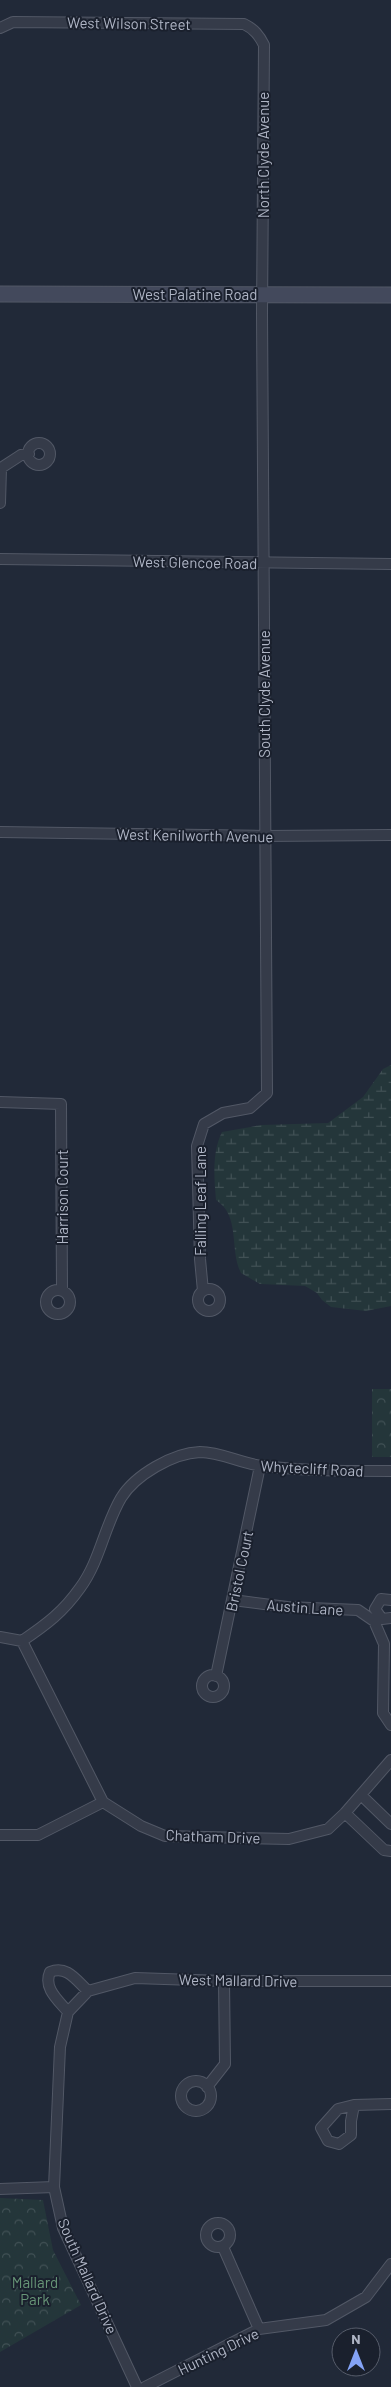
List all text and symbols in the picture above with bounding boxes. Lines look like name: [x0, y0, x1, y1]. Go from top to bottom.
street label: West Wilson Street: [67, 13, 191, 33]
street label: North Clyde Avenue: [254, 92, 272, 218]
street label: West Palatine Road: [133, 285, 257, 303]
street label: West Glencoe Road: [133, 552, 257, 572]
street label: South Clyde Avenue: [255, 630, 273, 758]
street label: West Kenilworth Avenue: [116, 825, 274, 845]
street label: Falling Leaf Lane: [191, 1146, 209, 1256]
street label: Harrison Court: [53, 1149, 71, 1245]
street label: Whytecliff Road: [260, 1456, 364, 1480]
street label: Bristol Court: [222, 1529, 256, 1613]
street label: Austin Lane: [266, 1595, 344, 1619]
street label: Chatham Drive: [165, 1825, 261, 1847]
street label: West Mallard Drive: [178, 1970, 298, 1990]
street label: South Mallard Drive: [54, 2215, 122, 2337]
park label: Mallard Park: [12, 2273, 58, 2308]
street label: Hunting Drive: [175, 2324, 261, 2378]
north arrow: [331, 2327, 381, 2377]
text: N: [351, 2330, 361, 2347]

